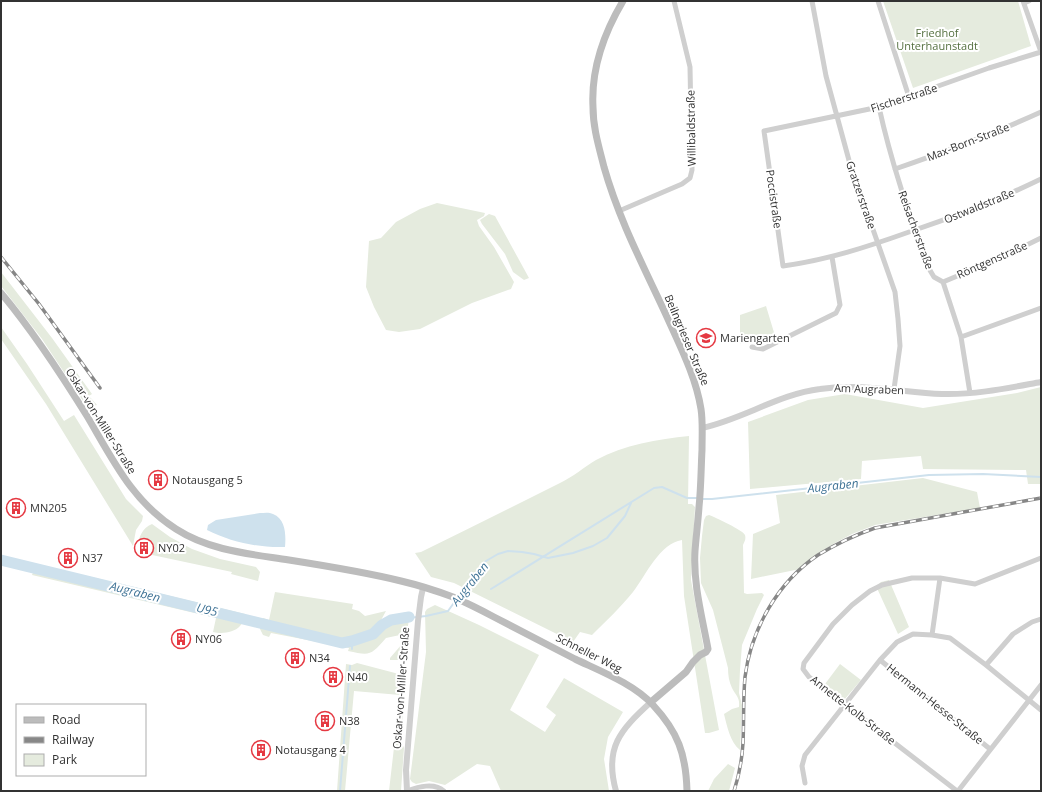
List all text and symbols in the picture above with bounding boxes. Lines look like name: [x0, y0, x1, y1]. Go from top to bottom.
park label: Friedhof Unterhaunstadt: [896, 25, 978, 53]
street label: Fischerstraße: [869, 80, 939, 115]
street label: Willibaldstraße: [682, 90, 699, 166]
street label: Max-Born-Straße: [924, 119, 1011, 164]
street label: Gratzerstraße: [843, 159, 880, 231]
street label: Poccistraße: [763, 168, 786, 229]
street label: Ostwaldstraße: [941, 185, 1016, 226]
street label: Reisacherstraße: [895, 188, 938, 271]
street label: Röntgenstraße: [954, 237, 1029, 282]
street label: Beilngrieser Straße: [662, 292, 713, 388]
school or university icon: Mariengarten: [695, 327, 717, 349]
place label: Mariengarten: [720, 330, 790, 345]
street label: Oskar-von-Miller-Straße: [63, 365, 140, 477]
street label: Am Augraben: [834, 380, 904, 397]
building icon: Notausgang 5: [147, 469, 169, 491]
place label: Notausgang 5: [172, 472, 243, 487]
water label: Augraben: [806, 474, 859, 497]
building icon: MN205: [5, 497, 27, 519]
place label: MN205: [30, 500, 67, 515]
building icon: NY02: [133, 537, 155, 559]
place label: NY02: [158, 540, 185, 555]
building icon: N37: [57, 547, 79, 569]
place label: N37: [82, 550, 103, 565]
water label: Augraben: [446, 558, 492, 610]
water label: Augraben: [107, 577, 162, 606]
water label: U95: [195, 599, 220, 620]
street label: Oskar-von-Miller-Straße: [389, 627, 412, 749]
building icon: NY06: [170, 628, 192, 650]
street label: Schneller Weg: [554, 629, 625, 676]
place label: NY06: [195, 631, 222, 646]
building icon: N34: [284, 647, 306, 669]
place label: N34: [309, 650, 331, 665]
street label: Hermann-Hesse-Straße: [884, 660, 987, 747]
building icon: N40: [322, 666, 344, 688]
place label: N40: [347, 669, 368, 684]
street label: Annette-Kolb-Straße: [808, 672, 899, 748]
legend: [16, 704, 146, 776]
building icon: N38: [314, 710, 336, 732]
text: Road: [52, 711, 81, 728]
place label: N38: [339, 713, 360, 728]
text: Railway: [52, 731, 95, 748]
building icon: Notausgang 4: [250, 739, 272, 761]
place label: Notausgang 4: [275, 742, 347, 757]
text: Park: [52, 751, 78, 768]

